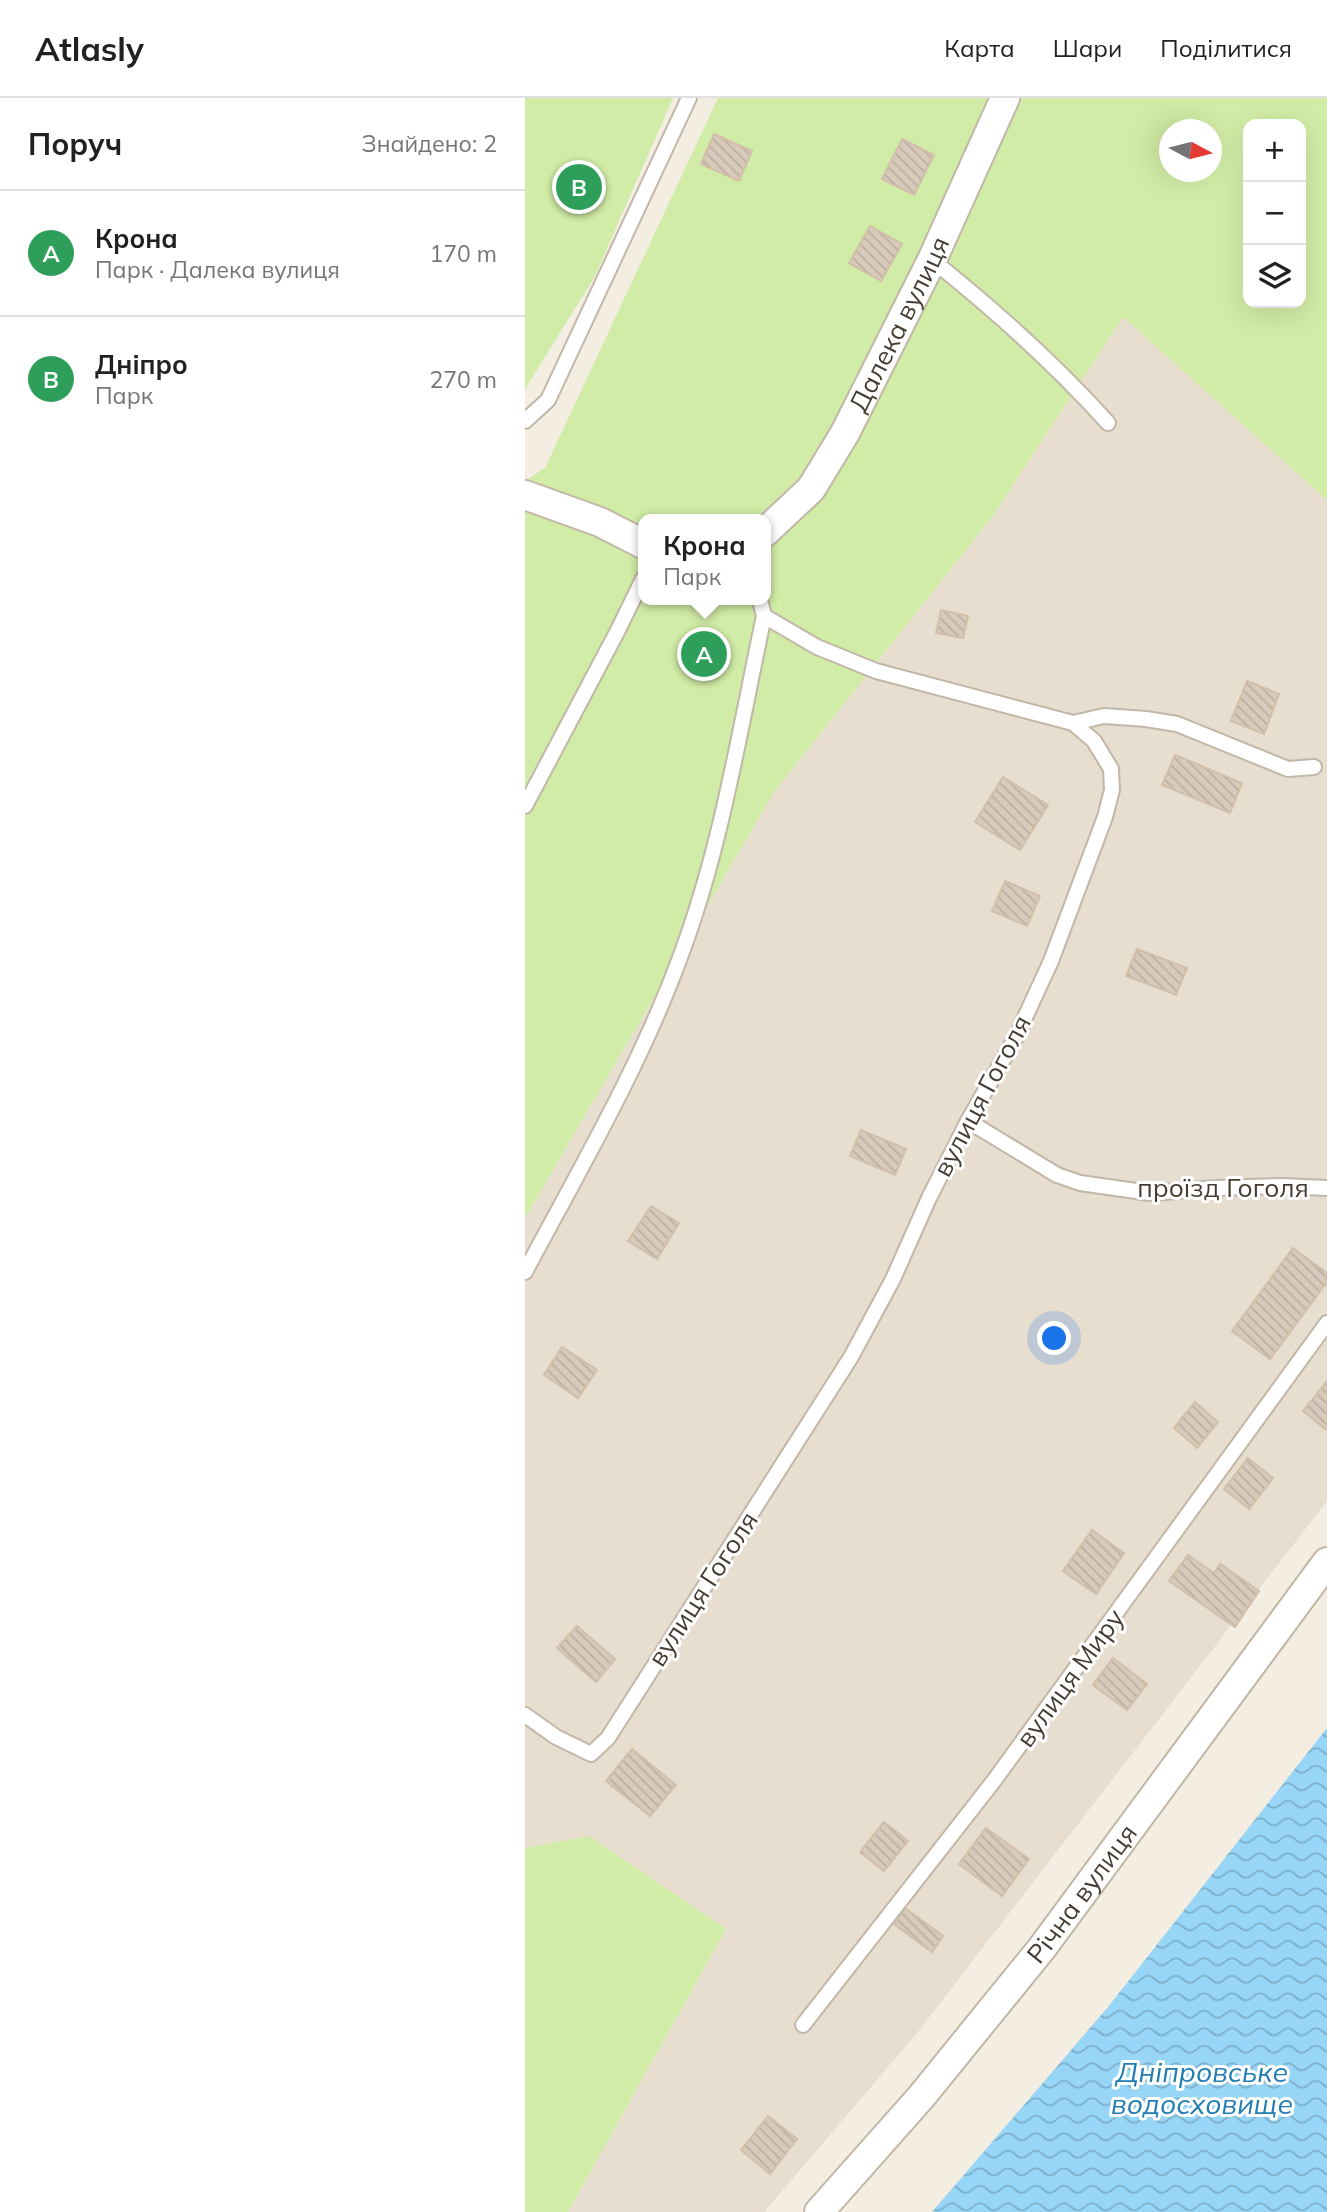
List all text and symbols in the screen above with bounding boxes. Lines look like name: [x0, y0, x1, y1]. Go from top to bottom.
text: Atlasly: [35, 28, 144, 69]
text: Карта: [944, 33, 1015, 63]
text: Шари: [1053, 33, 1122, 63]
text: Поділитися: [1160, 33, 1292, 63]
north arrow: [1159, 119, 1222, 182]
map controls: [1243, 119, 1306, 308]
button: +: [1243, 119, 1306, 182]
text: Поруч: [28, 125, 122, 163]
text: Знайдено: 2: [362, 129, 497, 158]
pin: B: [556, 161, 602, 213]
button: −: [1243, 182, 1306, 245]
text: Крона: [95, 222, 178, 255]
street label: Далека вулиця: [841, 231, 956, 417]
text: A: [42, 239, 60, 268]
text: 170 m: [429, 239, 497, 268]
button: layers: [1243, 245, 1306, 308]
text: Парк · Далека вулиця: [95, 255, 340, 284]
text: Дніпро: [95, 348, 188, 381]
text: B: [43, 365, 59, 394]
text: 270 m: [429, 365, 497, 394]
text: Парк: [95, 381, 153, 410]
popup: [638, 514, 771, 605]
text: Крона: [663, 529, 746, 562]
text: Парк: [663, 562, 721, 591]
pin: A: [681, 628, 727, 680]
street label: вулиця Гоголя: [925, 1009, 1038, 1182]
street label: проїзд Гоголя: [1137, 1171, 1309, 1204]
your location: [1037, 1321, 1071, 1355]
street label: вулиця Гоголя: [640, 1505, 765, 1672]
street label: вулиця Миру: [1008, 1602, 1131, 1753]
street label: Річна вулиця: [1019, 1817, 1144, 1970]
water label: Дніпровське водосховище: [1111, 2054, 1293, 2121]

